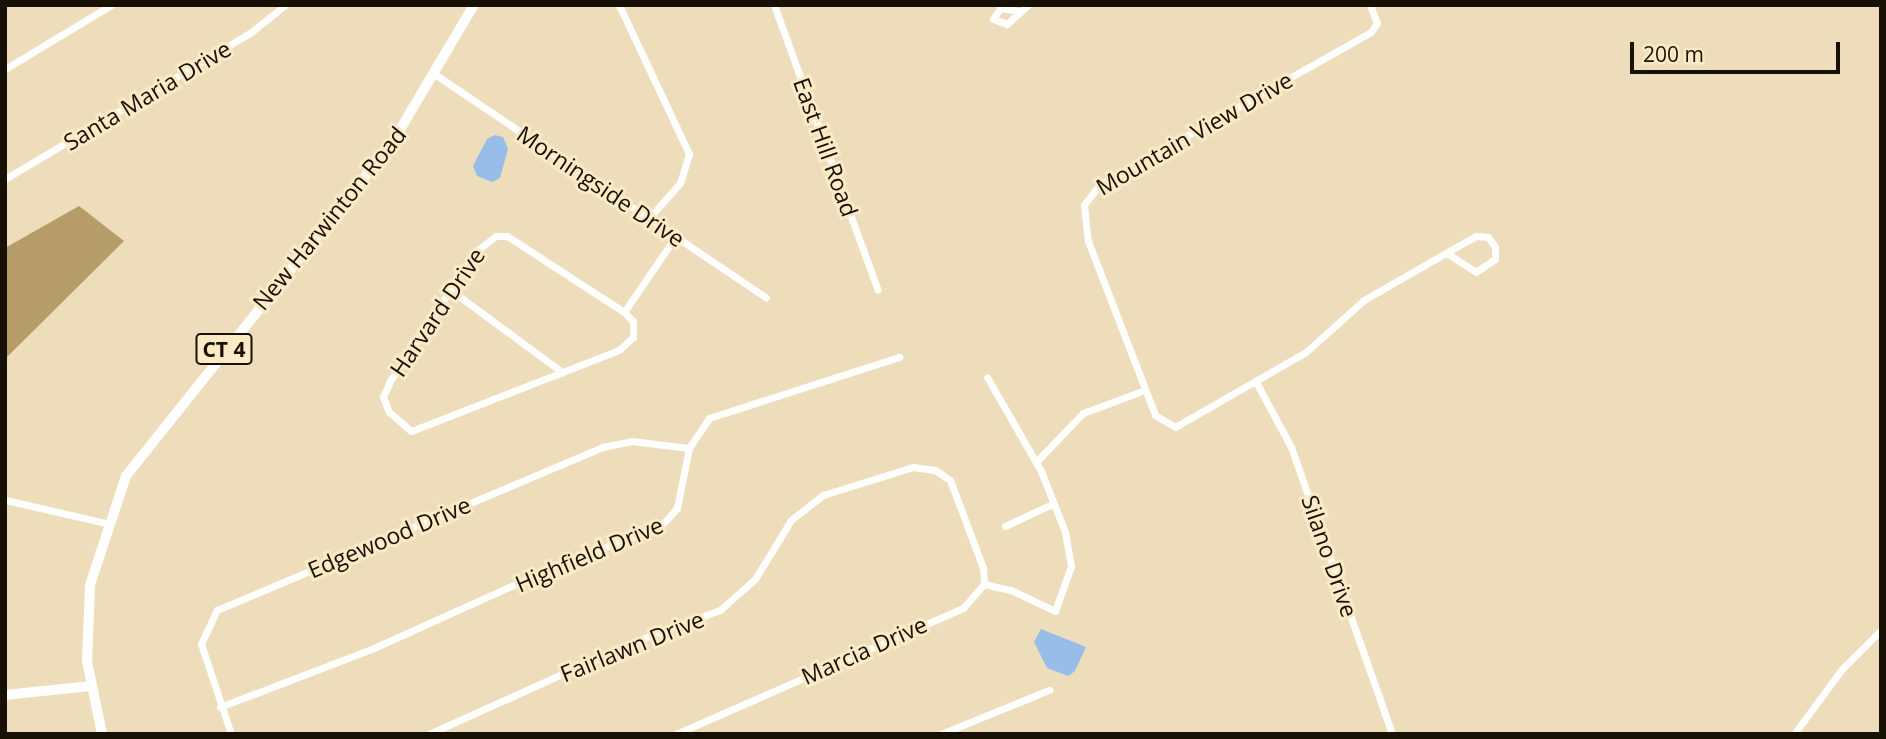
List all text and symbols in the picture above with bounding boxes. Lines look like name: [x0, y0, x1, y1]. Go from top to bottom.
scale bar: [1634, 28, 1844, 72]
street label: Santa Maria Drive: [58, 34, 236, 156]
text: 200 m: [1643, 40, 1704, 68]
street label: Mountain View Drive: [1091, 66, 1297, 200]
street label: East Hill Road: [788, 74, 864, 220]
street label: Morningside Drive: [512, 120, 690, 252]
street label: New Harwinton Road: [247, 121, 411, 315]
street label: Harvard Drive: [384, 242, 490, 382]
road number: CT 4: [194, 332, 254, 366]
street label: Edgewood Drive: [303, 490, 475, 584]
street label: Silano Drive: [1296, 491, 1364, 621]
street label: Highfield Drive: [511, 510, 667, 598]
street label: Fairlawn Drive: [556, 605, 708, 687]
street label: Marcia Drive: [797, 610, 931, 690]

